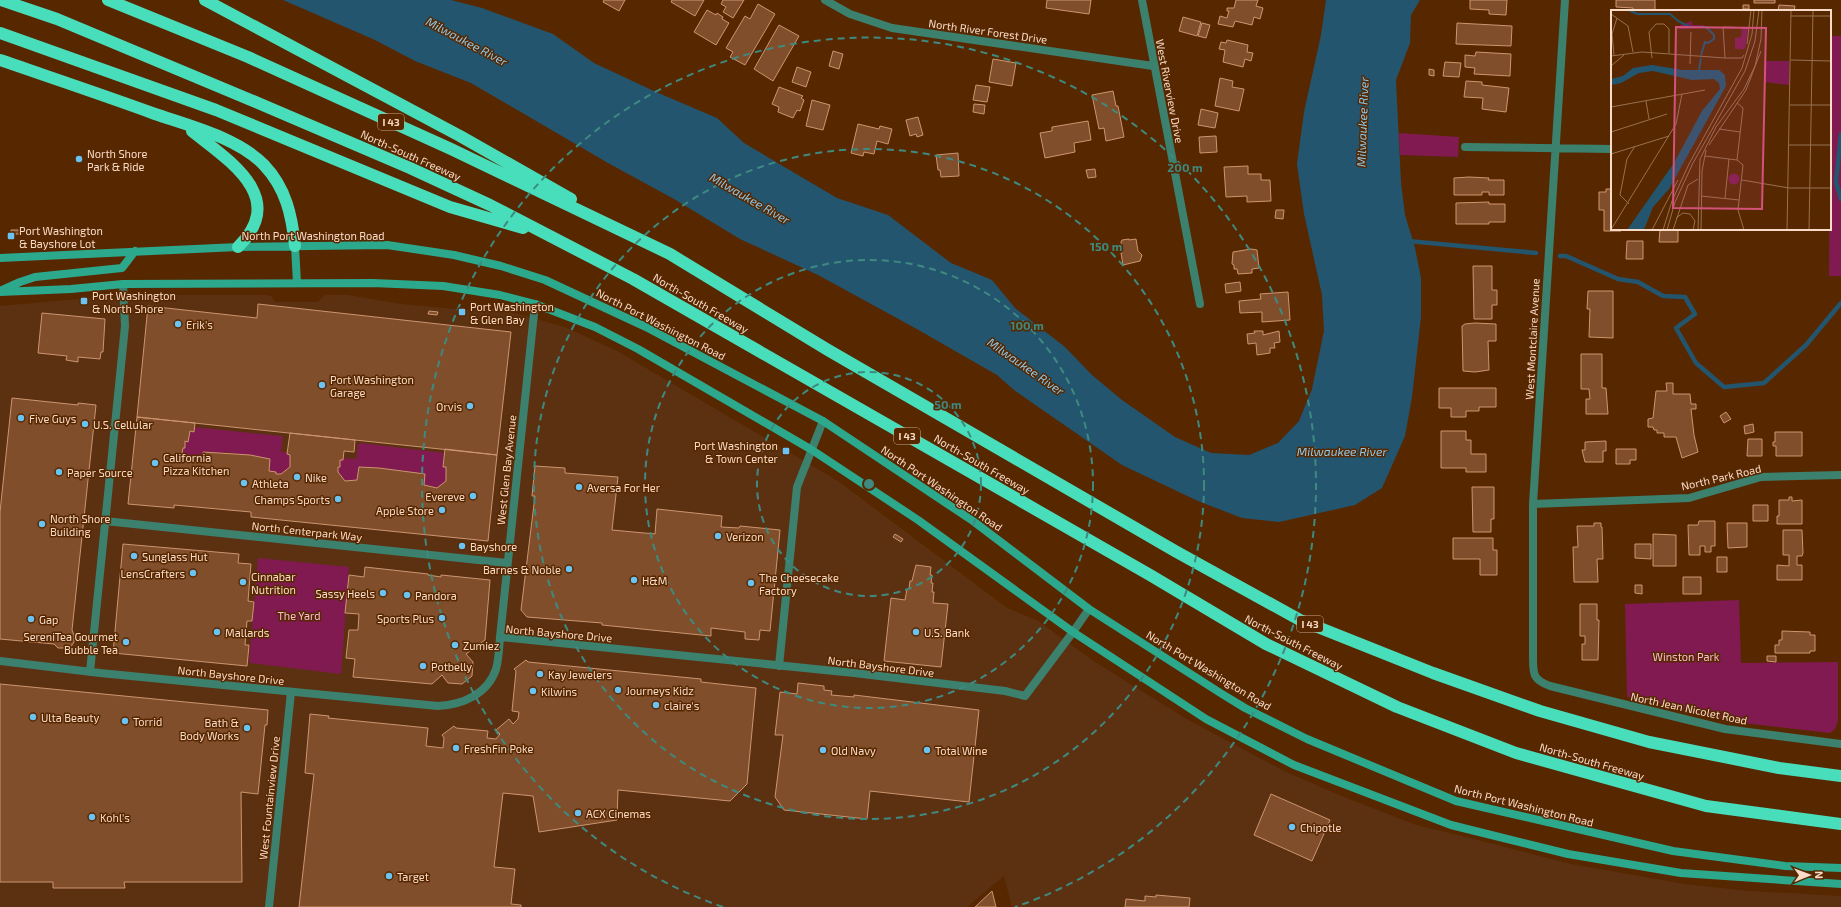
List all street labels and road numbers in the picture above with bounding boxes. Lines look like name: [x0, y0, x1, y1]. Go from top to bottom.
street label: North River Forest Drive: [928, 16, 1048, 46]
street label: West Riverview Drive: [1154, 38, 1186, 144]
road number: I 43: [378, 114, 404, 130]
street label: North-South Freeway: [359, 127, 463, 183]
street label: North Port Washington Road: [241, 229, 385, 242]
street label: North-South Freeway: [651, 270, 751, 336]
street label: West Montclaire Avenue: [1522, 278, 1542, 400]
street label: North Port Washington Road: [594, 286, 728, 362]
street label: West Glen Bay Avenue: [494, 414, 518, 526]
road number: I 43: [894, 428, 920, 444]
street label: North-South Freeway: [932, 431, 1032, 497]
street label: North Port Washington Road: [879, 443, 1005, 533]
street label: North Park Road: [1680, 461, 1762, 493]
street label: North Centerpark Way: [251, 519, 363, 543]
street label: North-South Freeway: [1243, 612, 1345, 672]
road number: I 43: [1297, 616, 1323, 632]
street label: North Bayshore Drive: [505, 622, 613, 644]
street label: North Port Washington Road: [1144, 628, 1274, 712]
street label: North Bayshore Drive: [827, 653, 935, 679]
street label: North Bayshore Drive: [177, 663, 285, 687]
street label: North Jean Nicolet Road: [1629, 689, 1749, 727]
street label: West Fountainview Drive: [256, 735, 282, 860]
street label: North-South Freeway: [1538, 740, 1646, 782]
street label: North Port Washington Road: [1453, 781, 1595, 829]

